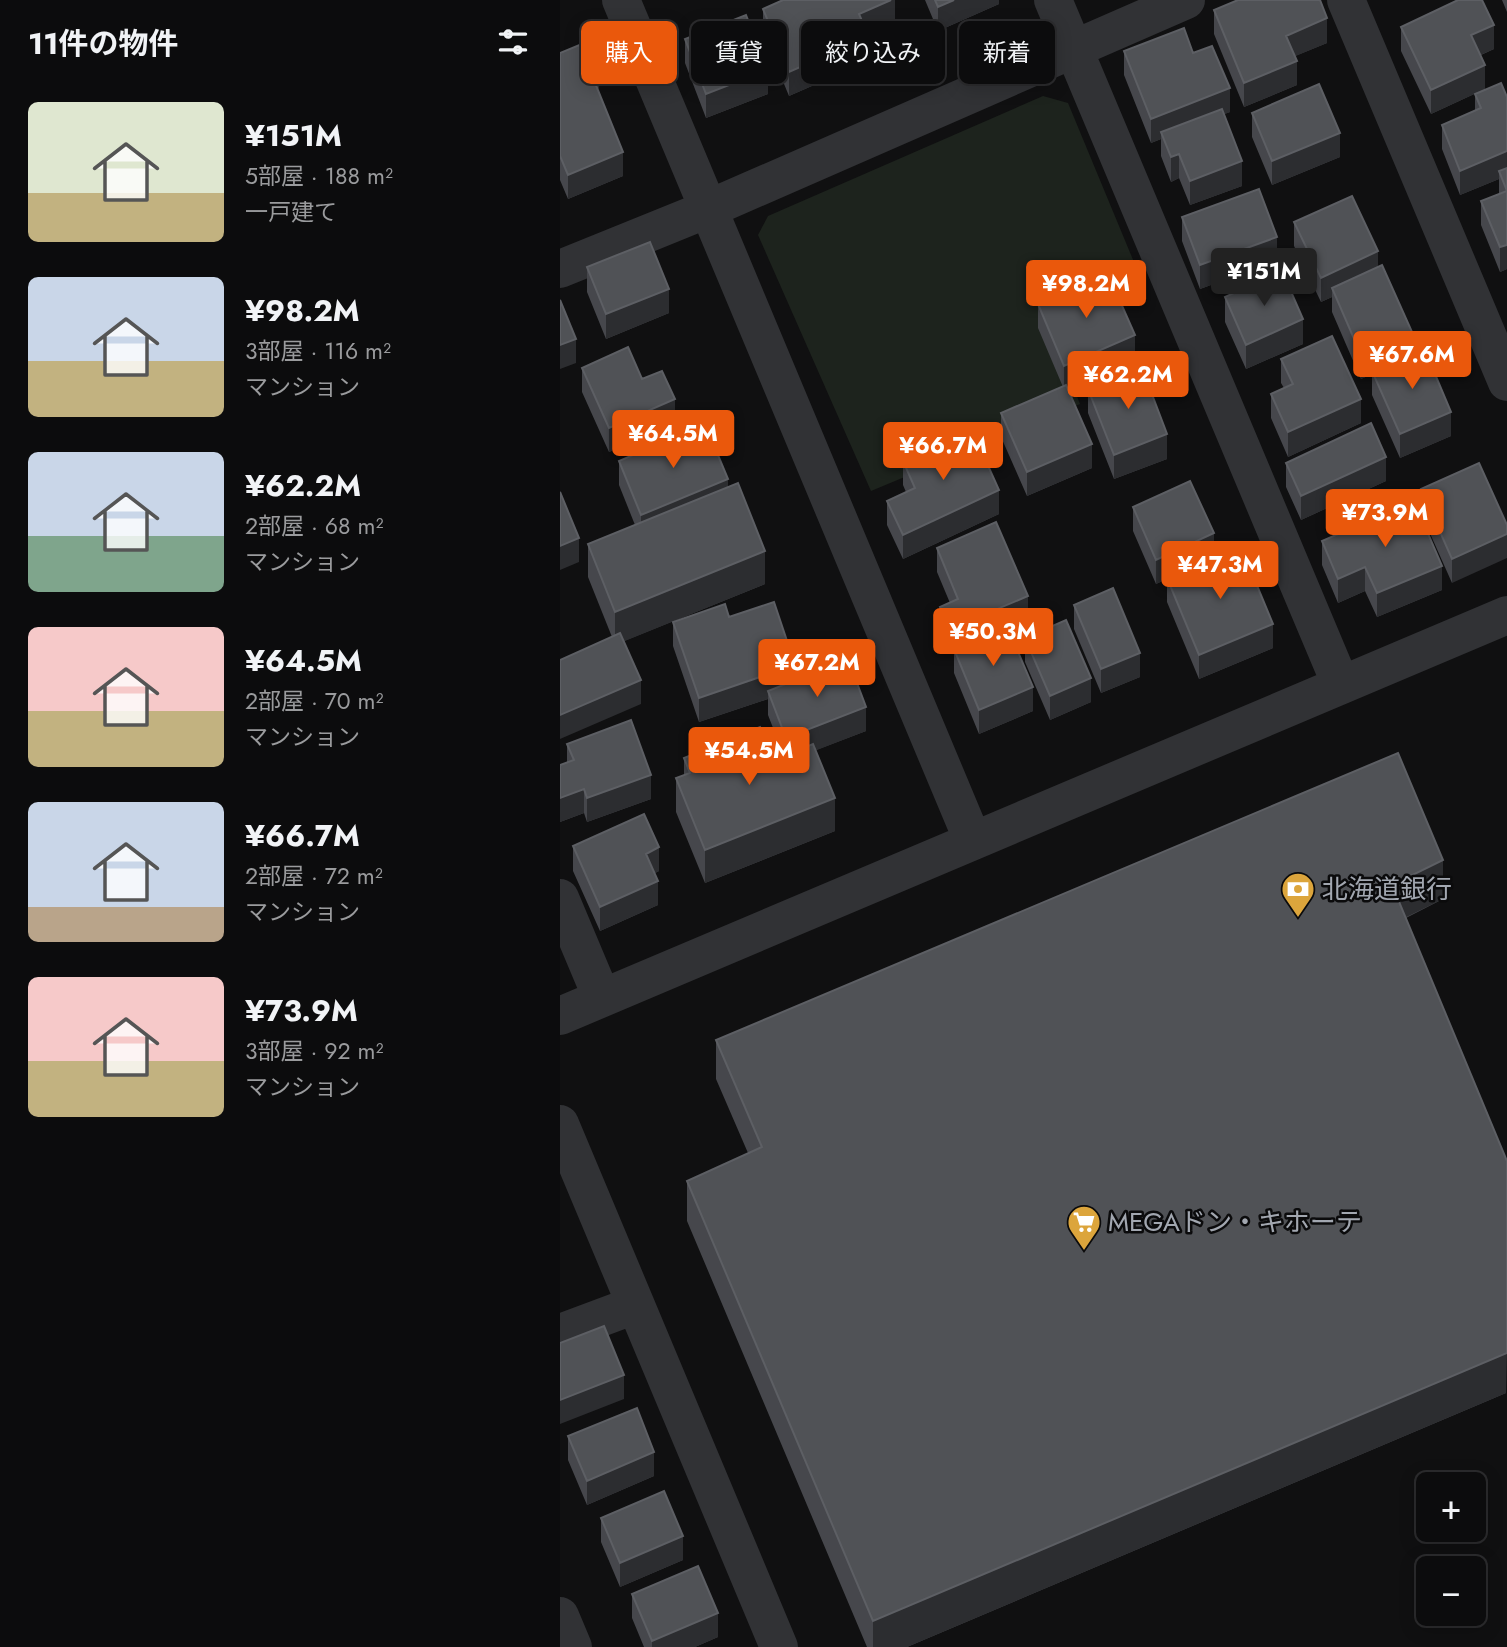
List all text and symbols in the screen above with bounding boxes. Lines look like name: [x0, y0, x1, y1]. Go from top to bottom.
chip: 購入: [581, 21, 677, 84]
chip: 賃貸: [691, 21, 787, 84]
chip: 絞り込み: [801, 21, 945, 84]
chip: 新着: [959, 21, 1055, 84]
text: 11件の物件: [28, 22, 179, 65]
icon: filters: [494, 23, 532, 61]
text: ¥151M: [245, 114, 342, 157]
icon: home: [84, 130, 168, 214]
text: 5部屋 · 188 m²: [245, 159, 393, 193]
text: 一戸建て: [245, 195, 337, 229]
pin: ¥151M: [1215, 248, 1313, 308]
text: ¥151M: [1227, 254, 1301, 288]
pin: ¥98.2M: [1029, 260, 1143, 320]
text: ¥98.2M: [1042, 266, 1130, 300]
text: ¥98.2M: [245, 289, 360, 332]
icon: home: [84, 305, 168, 389]
pin: ¥67.6M: [1355, 332, 1469, 391]
text: 3部屋 · 116 m²: [245, 334, 391, 368]
text: ¥67.6M: [1369, 337, 1455, 371]
pin: ¥62.2M: [1071, 352, 1185, 411]
text: ¥62.2M: [1084, 357, 1172, 391]
text: マンション: [245, 370, 360, 404]
pin: ¥64.5M: [616, 410, 730, 470]
text: ¥64.5M: [628, 416, 718, 450]
pin: ¥66.7M: [886, 422, 1000, 482]
text: ¥66.7M: [899, 428, 987, 462]
text: ¥62.2M: [245, 464, 361, 507]
icon: home: [84, 480, 168, 564]
pin: ¥73.9M: [1328, 490, 1442, 549]
text: ¥73.9M: [1342, 495, 1428, 529]
text: 2部屋 · 68 m²: [245, 509, 383, 543]
pin: ¥47.3M: [1163, 542, 1277, 601]
text: マンション: [245, 545, 360, 579]
text: ¥47.3M: [1177, 547, 1263, 581]
pin: ¥50.3M: [936, 608, 1050, 668]
text: ¥50.3M: [949, 614, 1037, 648]
text: ¥64.5M: [245, 639, 362, 682]
pin: ¥67.2M: [760, 640, 874, 699]
text: ¥67.2M: [774, 645, 860, 679]
icon: home: [84, 655, 168, 739]
text: 2部屋 · 70 m²: [245, 684, 383, 718]
text: マンション: [245, 720, 360, 754]
pin: ¥54.5M: [692, 728, 806, 787]
text: ¥54.5M: [704, 733, 794, 767]
text: ¥66.7M: [245, 814, 360, 857]
icon: home: [84, 830, 168, 914]
text: 2部屋 · 72 m²: [245, 859, 383, 893]
bank icon: 北海道銀行: [1279, 870, 1317, 919]
place label: 北海道銀行: [1322, 870, 1452, 908]
text: マンション: [245, 895, 360, 929]
text: ¥73.9M: [245, 989, 358, 1032]
icon: home: [84, 1005, 168, 1089]
text: 3部屋 · 92 m²: [245, 1034, 383, 1068]
text: マンション: [245, 1070, 360, 1104]
supermarket icon: MEGAドン・キホーテ: [1065, 1203, 1103, 1252]
place label: MEGAドン・キホーテ: [1108, 1203, 1362, 1241]
map controls: [1416, 1472, 1486, 1626]
button: +: [1416, 1472, 1486, 1542]
button: −: [1416, 1556, 1486, 1626]

